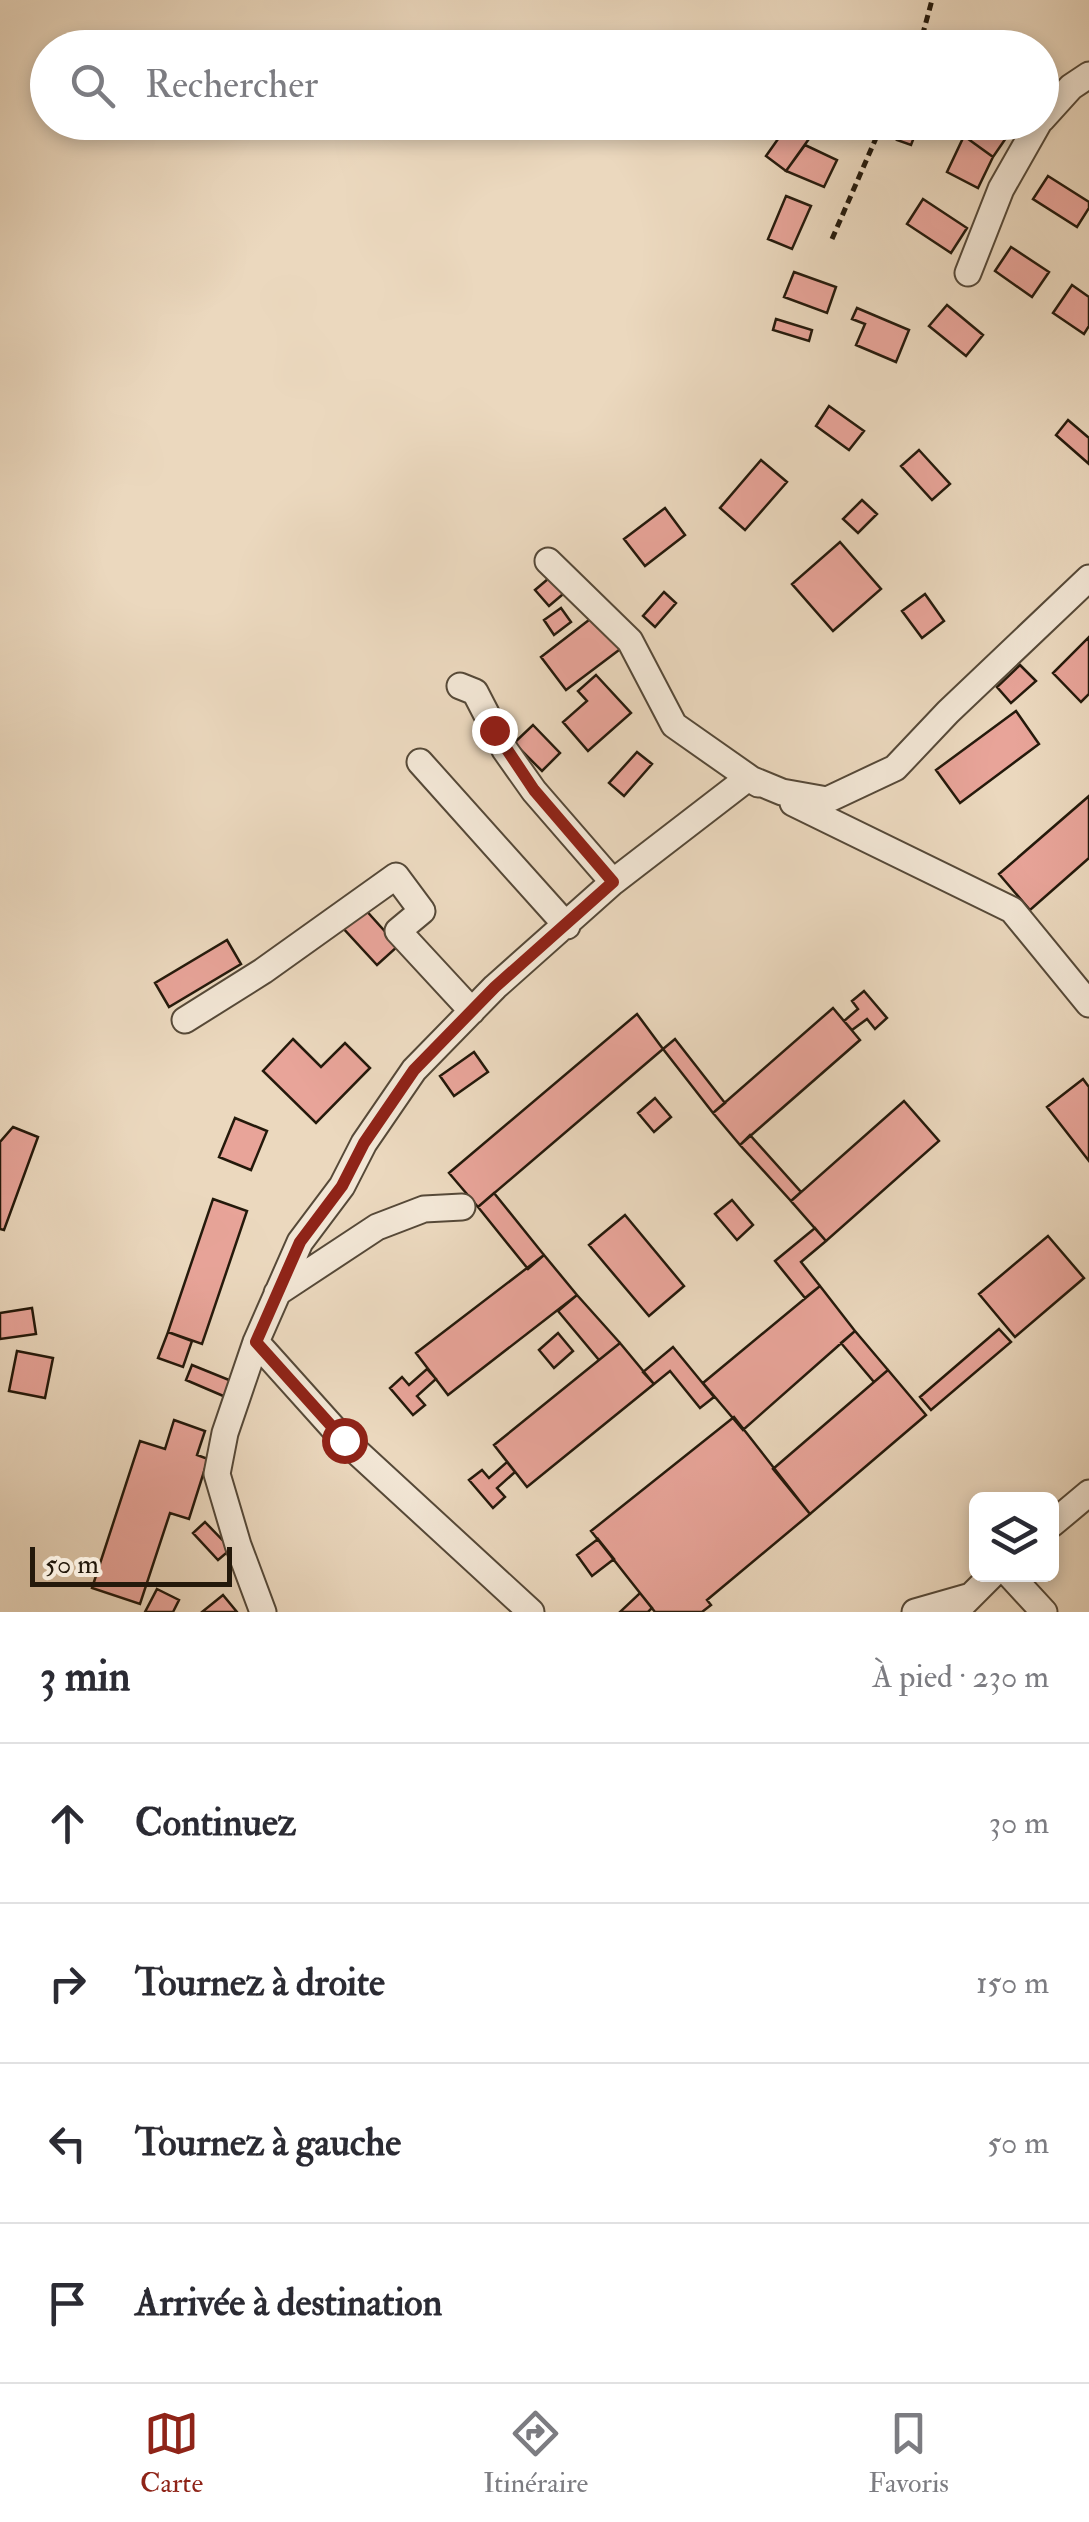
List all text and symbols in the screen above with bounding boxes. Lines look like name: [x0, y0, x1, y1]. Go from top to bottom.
search box: [30, 30, 1059, 140]
icon: search: [65, 58, 120, 113]
text: Rechercher: [145, 61, 318, 109]
route end: [472, 708, 518, 754]
route start: [322, 1418, 368, 1464]
map controls: [969, 1492, 1059, 1582]
button: layers: [969, 1492, 1059, 1582]
scale bar: [30, 1542, 232, 1586]
text: 50 m: [45, 1547, 99, 1582]
text: 3 min: [40, 1651, 130, 1703]
text: À pied · 230 m: [872, 1657, 1049, 1697]
icon: ahead: [40, 1796, 95, 1851]
text: Continuez: [135, 1799, 296, 1847]
text: 30 m: [989, 1803, 1049, 1843]
icon: right: [40, 1956, 95, 2011]
text: Tournez à droite: [135, 1959, 385, 2007]
text: 150 m: [976, 1963, 1049, 2003]
icon: left: [40, 2116, 95, 2171]
text: Tournez à gauche: [135, 2119, 401, 2167]
text: 50 m: [987, 2123, 1049, 2163]
icon: arrive: [40, 2276, 95, 2331]
text: Arrivée à destination: [135, 2279, 442, 2327]
tab: Carte: [140, 2406, 203, 2501]
tab: Itinéraire: [483, 2406, 588, 2501]
tab: Favoris: [868, 2406, 949, 2501]

